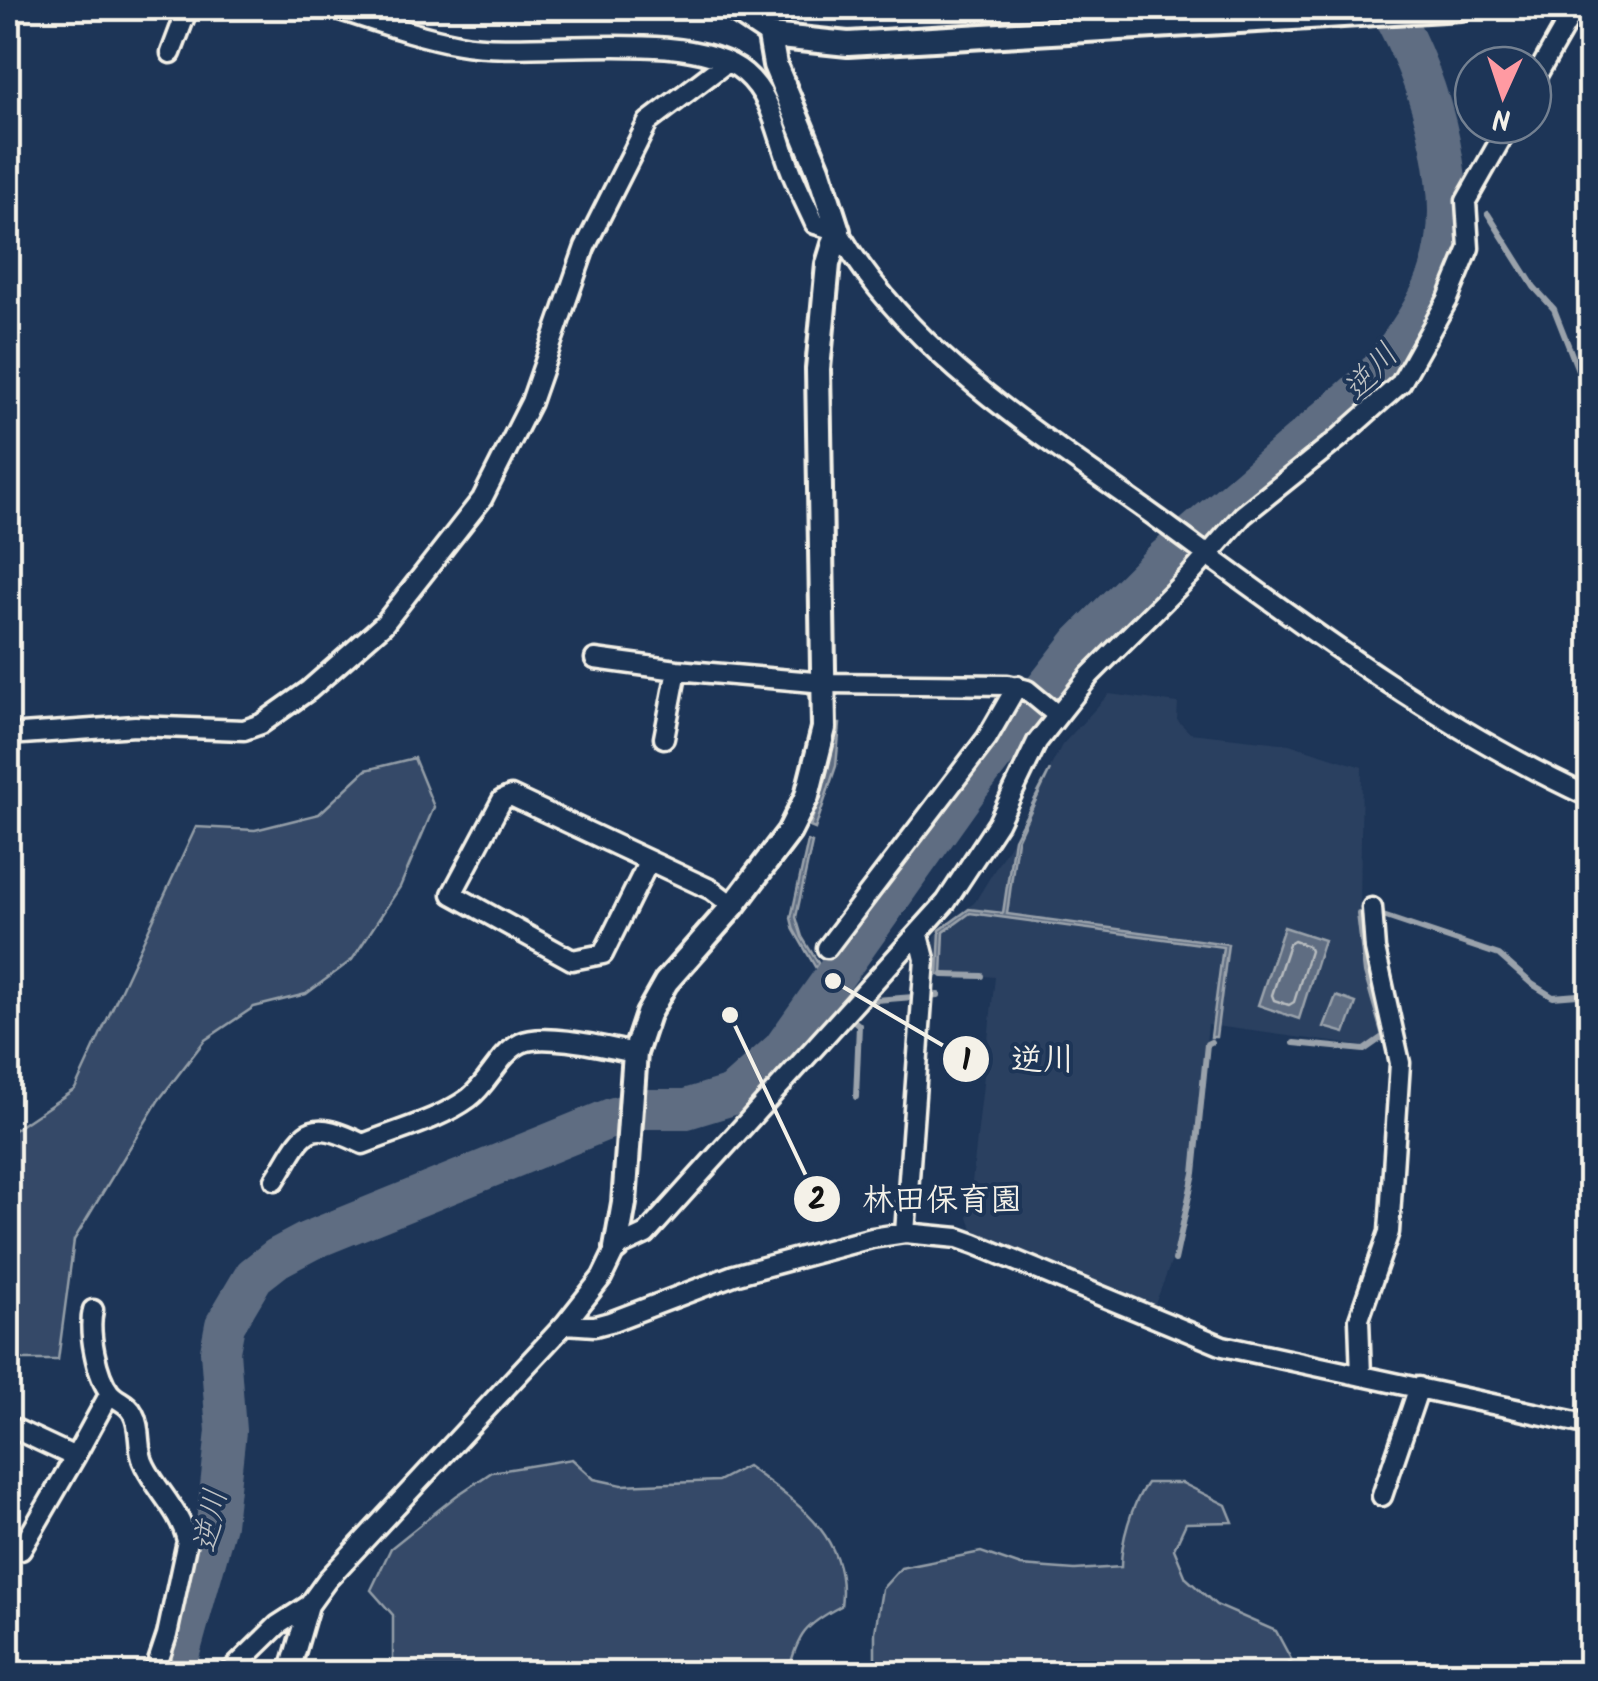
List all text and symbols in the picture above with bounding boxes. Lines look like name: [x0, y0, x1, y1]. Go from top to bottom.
north arrow: [1453, 45, 1553, 145]
text: N: [1491, 95, 1512, 140]
water label: 逆川: [1332, 332, 1412, 414]
callout: 逆川: [941, 1028, 1095, 1090]
text: 逆川: [1011, 1036, 1075, 1087]
text: 1: [961, 1038, 971, 1086]
callout: 林田保育園: [792, 1168, 1042, 1230]
text: 林田保育園: [862, 1176, 1022, 1227]
text: 2: [808, 1177, 826, 1225]
water label: 逆川: [181, 1485, 243, 1557]

